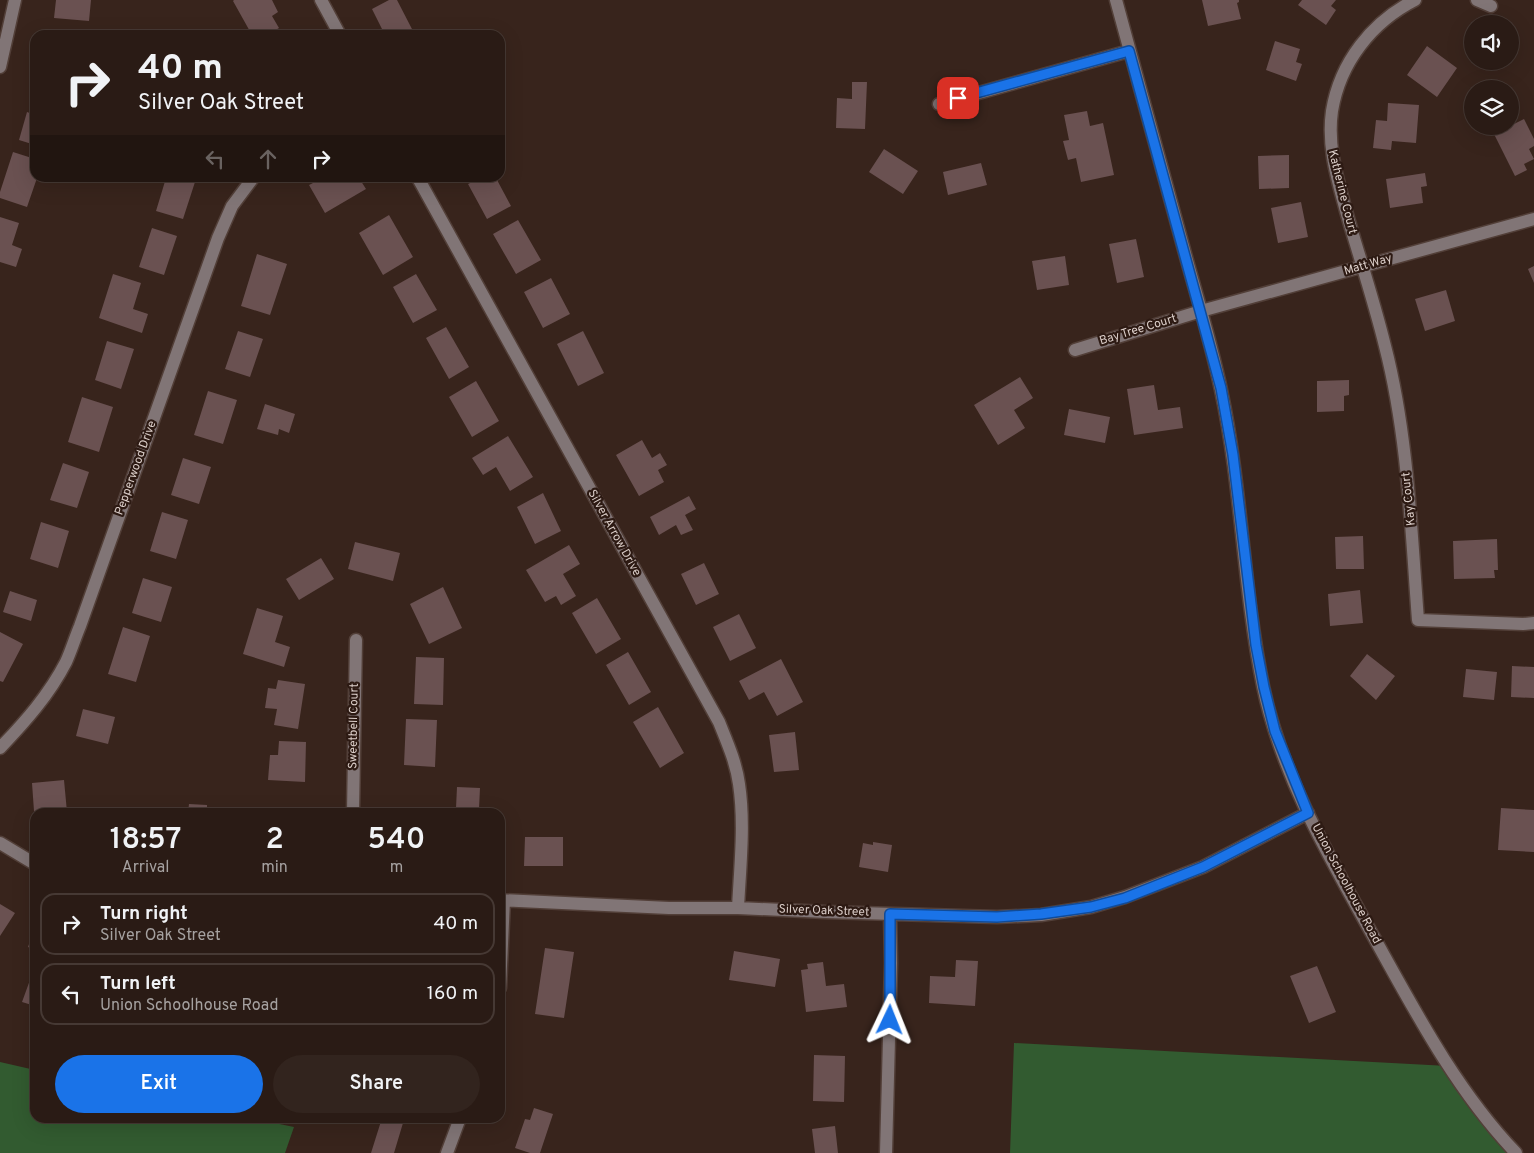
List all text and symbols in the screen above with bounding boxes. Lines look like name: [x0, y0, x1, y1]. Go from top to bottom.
map controls: [1464, 15, 1519, 135]
button: sound: [1464, 15, 1519, 70]
text: 40 m: [138, 47, 223, 91]
icon: right: [55, 50, 120, 115]
pin: [937, 77, 979, 119]
button: layers: [1464, 80, 1519, 135]
icon: arrive: [944, 84, 972, 112]
text: Silver Oak Street: [138, 90, 304, 117]
icon: left: [201, 145, 229, 173]
icon: ahead: [254, 145, 282, 173]
icon: right: [307, 145, 335, 173]
street label: Katherine Court: [1324, 148, 1360, 236]
street label: Matt Way: [1342, 251, 1394, 279]
street label: Bay Tree Court: [1097, 311, 1179, 349]
street label: Pepperwood Drive: [111, 419, 161, 517]
street label: Kay Court: [1398, 471, 1420, 527]
street label: Silver Arrow Drive: [584, 487, 644, 579]
street label: Sweetbell Court: [345, 683, 363, 769]
street label: Union Schoolhouse Road: [1308, 821, 1384, 947]
text: 18:57: [110, 822, 182, 859]
text: 2: [265, 822, 284, 859]
text: 540: [368, 822, 425, 859]
text: Arrival: [122, 858, 169, 878]
text: min: [261, 858, 288, 878]
text: m: [390, 858, 403, 878]
street label: Silver Oak Street: [778, 901, 870, 921]
text: Turn right: [100, 902, 188, 926]
icon: right: [57, 910, 85, 938]
text: 40 m: [433, 912, 478, 936]
text: Silver Oak Street: [100, 926, 221, 946]
text: Turn left: [100, 972, 176, 996]
icon: left: [57, 980, 85, 1008]
text: 160 m: [427, 982, 478, 1006]
position arrow: [863, 993, 915, 1045]
text: Union Schoolhouse Road: [100, 996, 279, 1016]
button: Exit: [55, 1055, 263, 1113]
button: Share: [273, 1055, 480, 1113]

